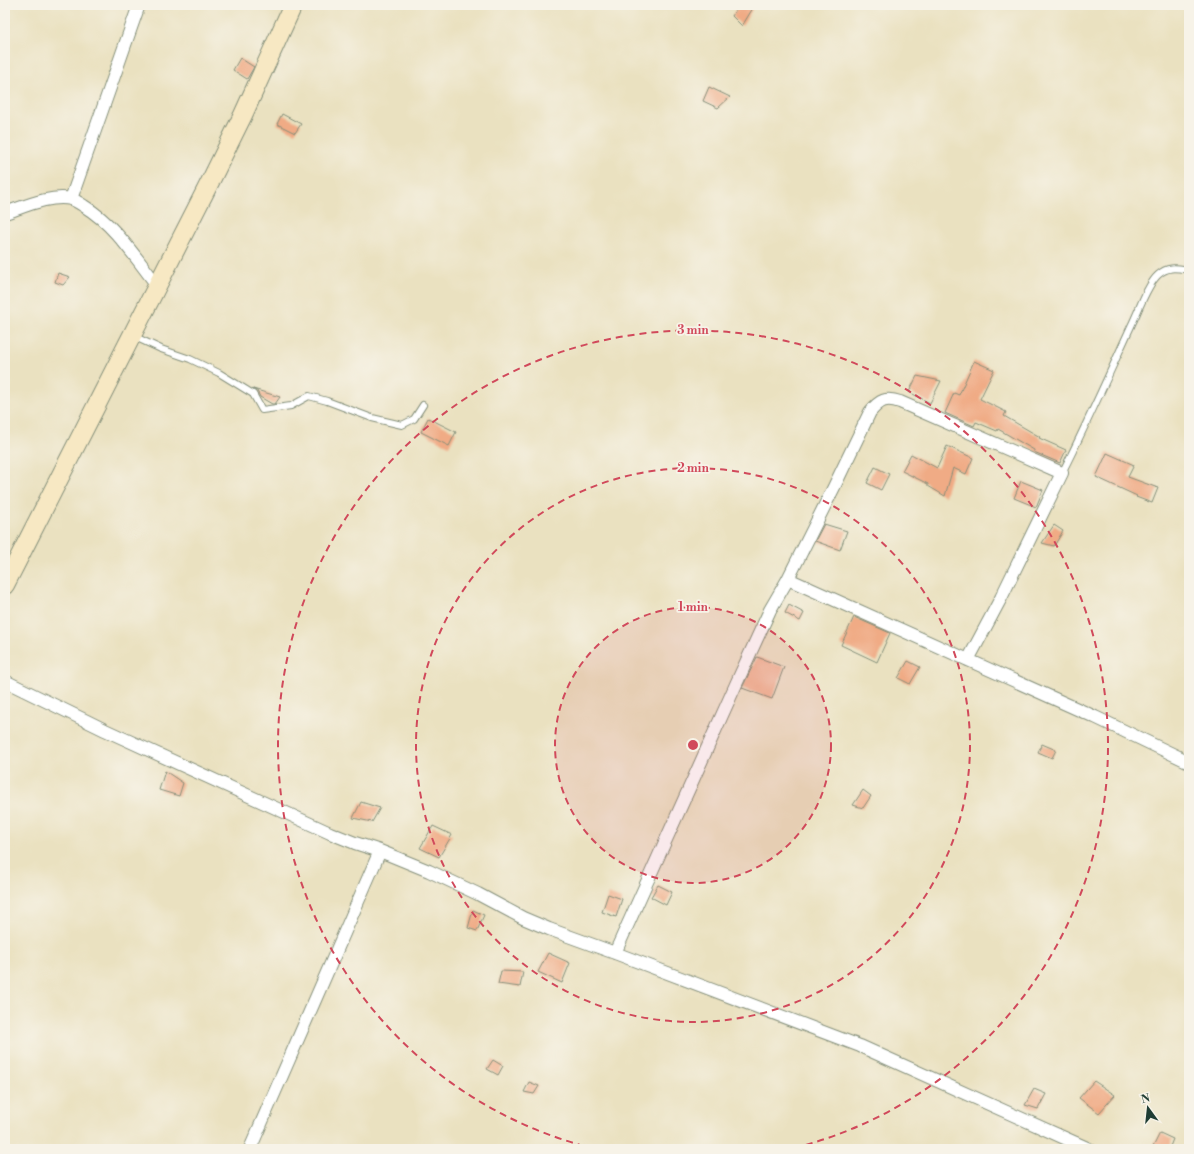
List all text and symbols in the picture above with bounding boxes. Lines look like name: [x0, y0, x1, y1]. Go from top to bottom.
text: 3 min: [677, 323, 709, 338]
text: 2 min: [677, 461, 709, 476]
text: 1 min: [678, 600, 709, 615]
centre of rings: [686, 738, 700, 752]
north arrow: [1128, 1088, 1168, 1128]
text: N: [1140, 1091, 1152, 1107]

